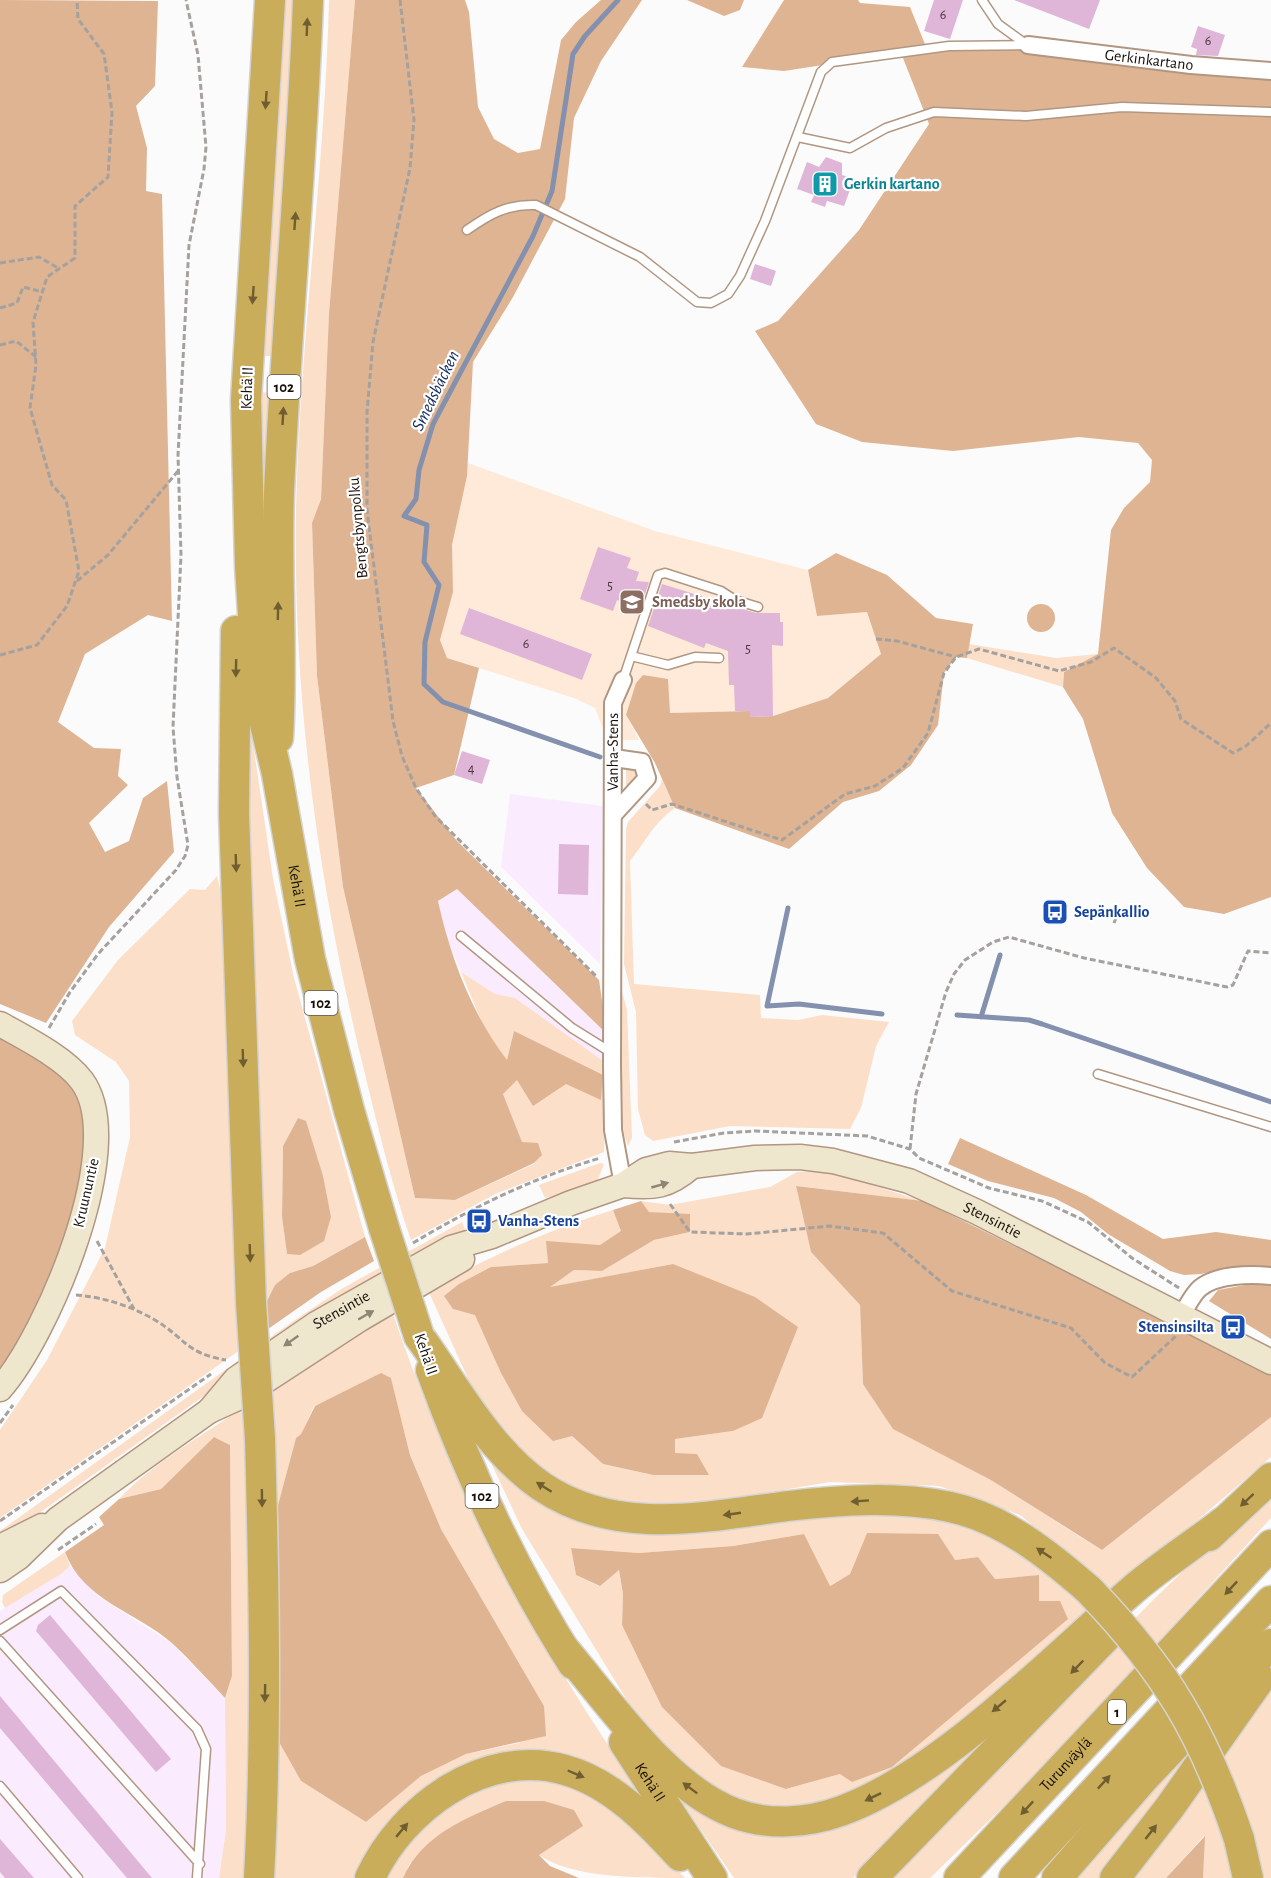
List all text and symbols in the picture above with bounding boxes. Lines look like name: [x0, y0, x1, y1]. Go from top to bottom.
house number: 6: [940, 8, 946, 22]
one-way arrow: [303, 17, 312, 36]
house number: 6: [1205, 34, 1211, 48]
street label: Gerkinkartano: [1104, 46, 1194, 73]
one-way arrow: [261, 91, 271, 110]
building icon: Gerkin kartano: [810, 169, 840, 199]
place label: Gerkin kartano: [844, 176, 940, 192]
one-way arrow: [290, 212, 299, 231]
one-way arrow: [248, 285, 257, 304]
water label: Smedsbäcken: [409, 348, 463, 434]
street label: Kehä II: [238, 366, 256, 410]
road number: 102: [268, 375, 300, 399]
one-way arrow: [278, 407, 287, 426]
street label: Bengtsbynpolku: [346, 477, 371, 579]
house number: 5: [607, 579, 613, 593]
school or university icon: Smedsby skola: [617, 587, 647, 617]
place label: Smedsby skola: [652, 594, 746, 611]
one-way arrow: [273, 601, 283, 620]
house number: 6: [523, 637, 529, 651]
house number: 5: [745, 642, 751, 656]
one-way arrow: [231, 659, 240, 678]
street label: Vanha-Stens: [605, 713, 621, 791]
house number: 4: [468, 762, 475, 776]
one-way arrow: [231, 854, 241, 873]
street label: Kehä II: [285, 864, 309, 908]
bus stop icon: Sepänkallio: [1040, 897, 1070, 927]
place label: Sepänkallio: [1074, 904, 1150, 920]
road number: 102: [304, 991, 338, 1015]
one-way arrow: [239, 1049, 248, 1068]
street label: Kruununtie: [70, 1157, 102, 1229]
one-way arrow: [651, 1180, 669, 1189]
street label: Stensintie: [961, 1199, 1024, 1241]
bus stop icon: Vanha-Stens: [464, 1206, 494, 1236]
place label: Vanha-Stens: [498, 1213, 579, 1229]
one-way arrow: [245, 1244, 254, 1263]
street label: Stensintie: [310, 1287, 372, 1332]
one-way arrow: [358, 1310, 374, 1321]
bus stop icon: Stensinsilta: [1218, 1312, 1248, 1342]
place label: Stensinsilta: [1138, 1319, 1214, 1335]
street label: Kehä II: [411, 1331, 441, 1377]
one-way arrow: [284, 1335, 300, 1347]
one-way arrow: [536, 1481, 552, 1492]
road number: 102: [466, 1484, 498, 1508]
one-way arrow: [257, 1488, 266, 1507]
one-way arrow: [1240, 1493, 1255, 1506]
one-way arrow: [851, 1496, 870, 1506]
one-way arrow: [723, 1509, 742, 1519]
one-way arrow: [1036, 1547, 1052, 1559]
one-way arrow: [1225, 1581, 1239, 1595]
one-way arrow: [1070, 1659, 1084, 1673]
one-way arrow: [260, 1683, 270, 1702]
one-way arrow: [992, 1699, 1007, 1712]
road number: 1: [1108, 1700, 1126, 1724]
street label: Turunväylä: [1037, 1734, 1095, 1794]
street label: Kehä II: [632, 1760, 668, 1805]
one-way arrow: [568, 1769, 586, 1779]
one-way arrow: [1097, 1775, 1111, 1790]
one-way arrow: [683, 1782, 698, 1794]
one-way arrow: [865, 1793, 882, 1802]
one-way arrow: [1020, 1800, 1034, 1815]
one-way arrow: [395, 1823, 408, 1838]
one-way arrow: [1145, 1824, 1157, 1840]

